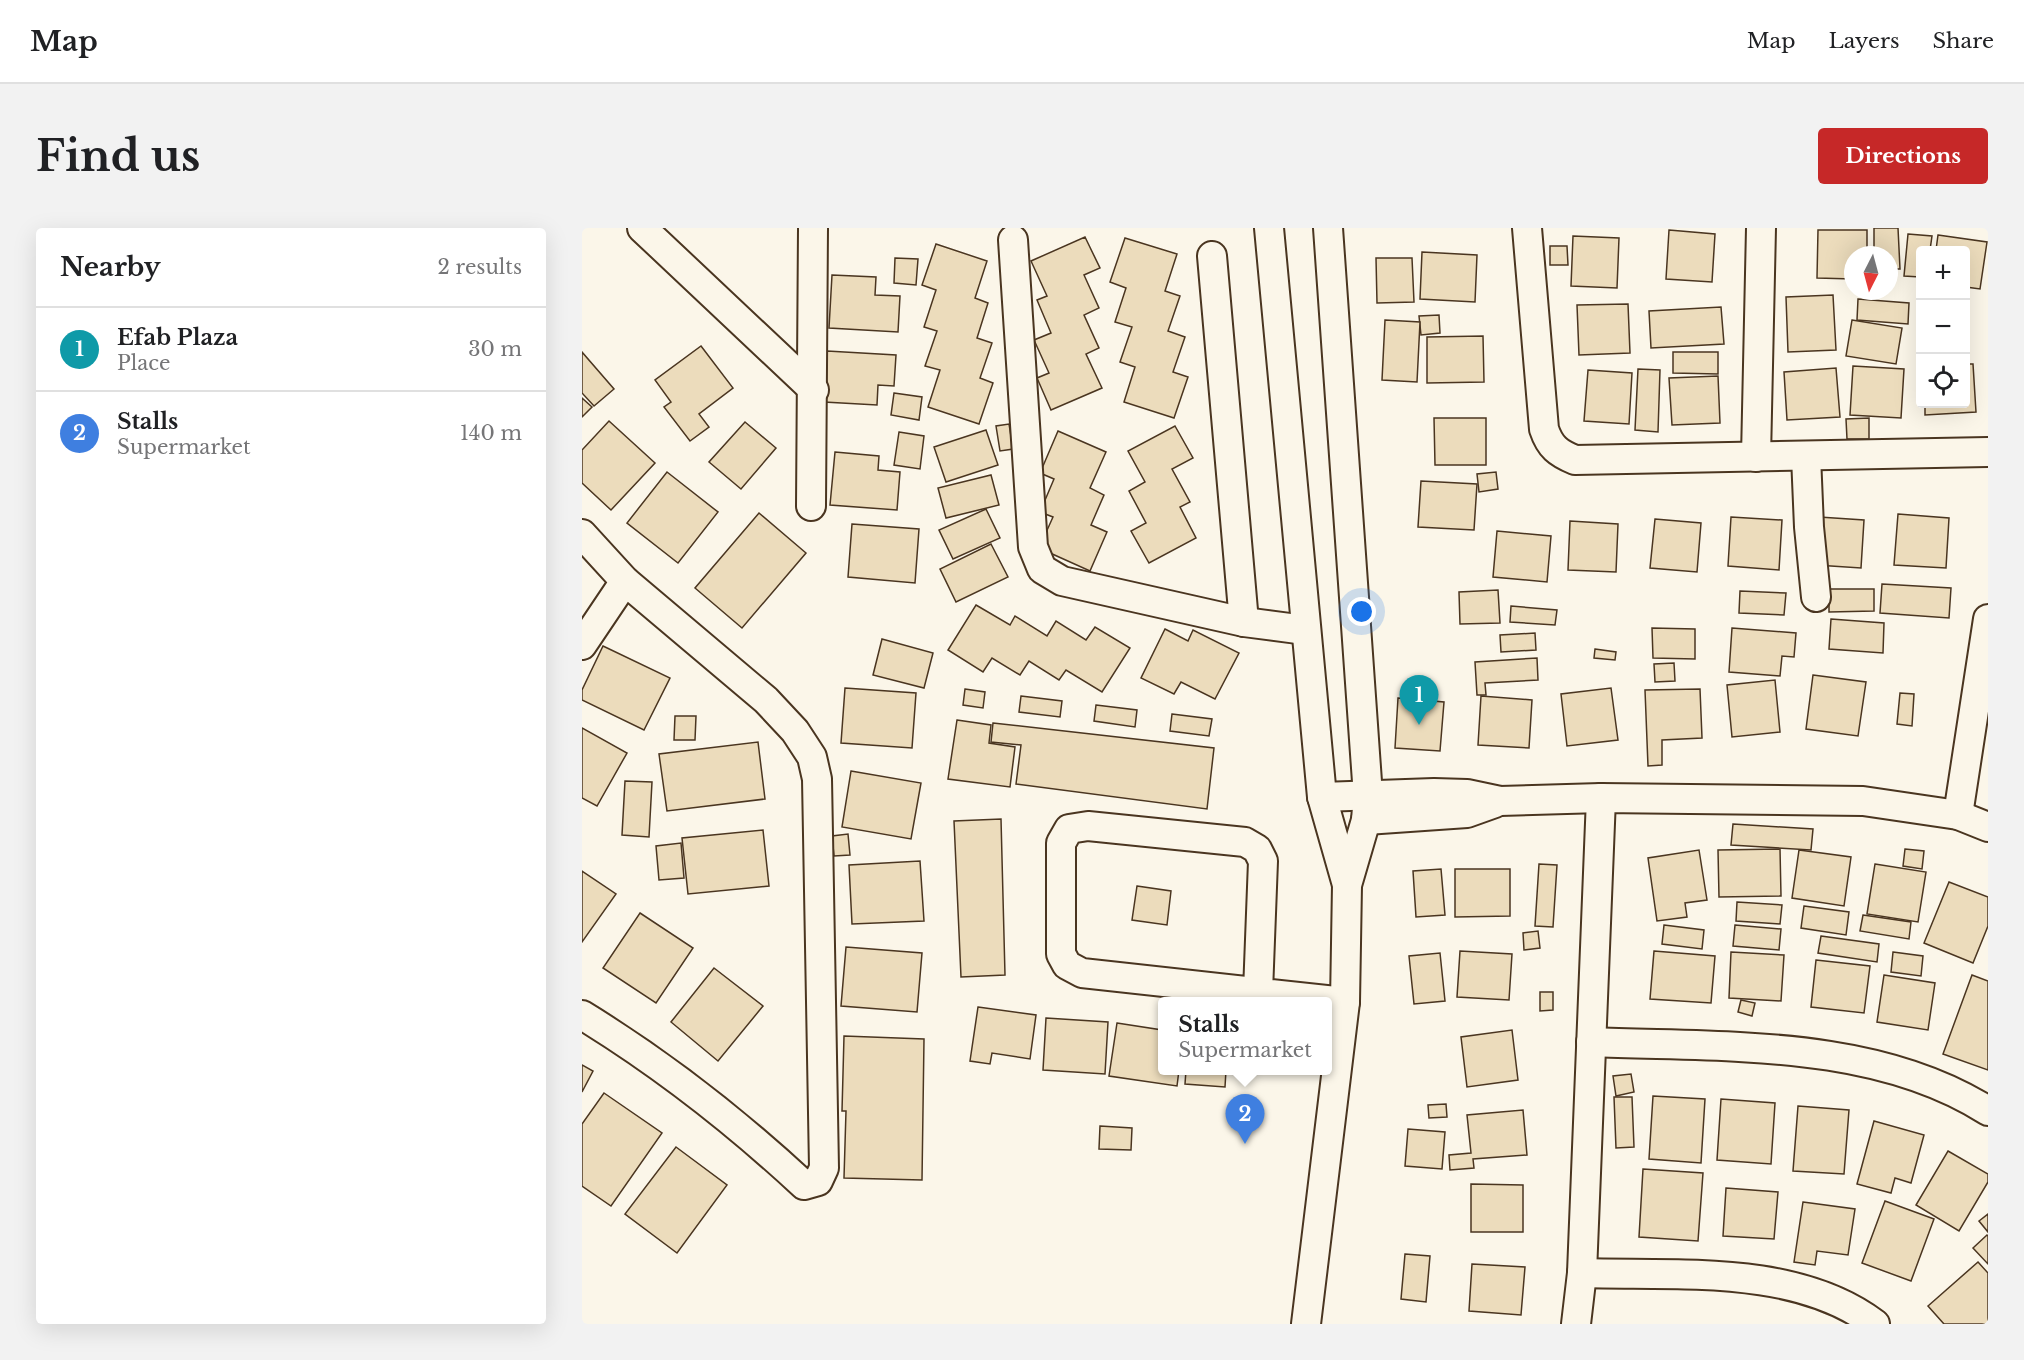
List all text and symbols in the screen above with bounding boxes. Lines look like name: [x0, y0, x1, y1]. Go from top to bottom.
text: Map: [30, 24, 98, 59]
text: Map: [1747, 28, 1796, 54]
text: Layers: [1829, 28, 1900, 54]
text: Share: [1933, 28, 1994, 54]
button: Directions: [1818, 128, 1988, 184]
text: Find us: [36, 130, 200, 182]
north arrow: [1844, 246, 1898, 300]
map controls: [1916, 246, 1970, 408]
button: +: [1916, 246, 1970, 300]
text: Nearby: [60, 251, 161, 283]
text: 2 results: [438, 255, 522, 279]
button: −: [1916, 300, 1970, 354]
text: Efab Plaza: [117, 324, 238, 351]
text: 1: [75, 337, 84, 361]
text: 30 m: [468, 337, 522, 361]
text: Place: [117, 351, 171, 375]
button: locate: [1916, 354, 1970, 408]
text: Stalls: [117, 408, 178, 435]
text: 2: [73, 421, 86, 445]
text: 140 m: [460, 421, 522, 445]
text: Supermarket: [117, 435, 251, 459]
your location: [1347, 597, 1376, 626]
pin: 1: [1400, 676, 1438, 725]
popup: [1158, 997, 1332, 1075]
text: Stalls: [1178, 1011, 1240, 1038]
text: Supermarket: [1178, 1038, 1312, 1062]
pin: 2: [1226, 1094, 1264, 1144]

